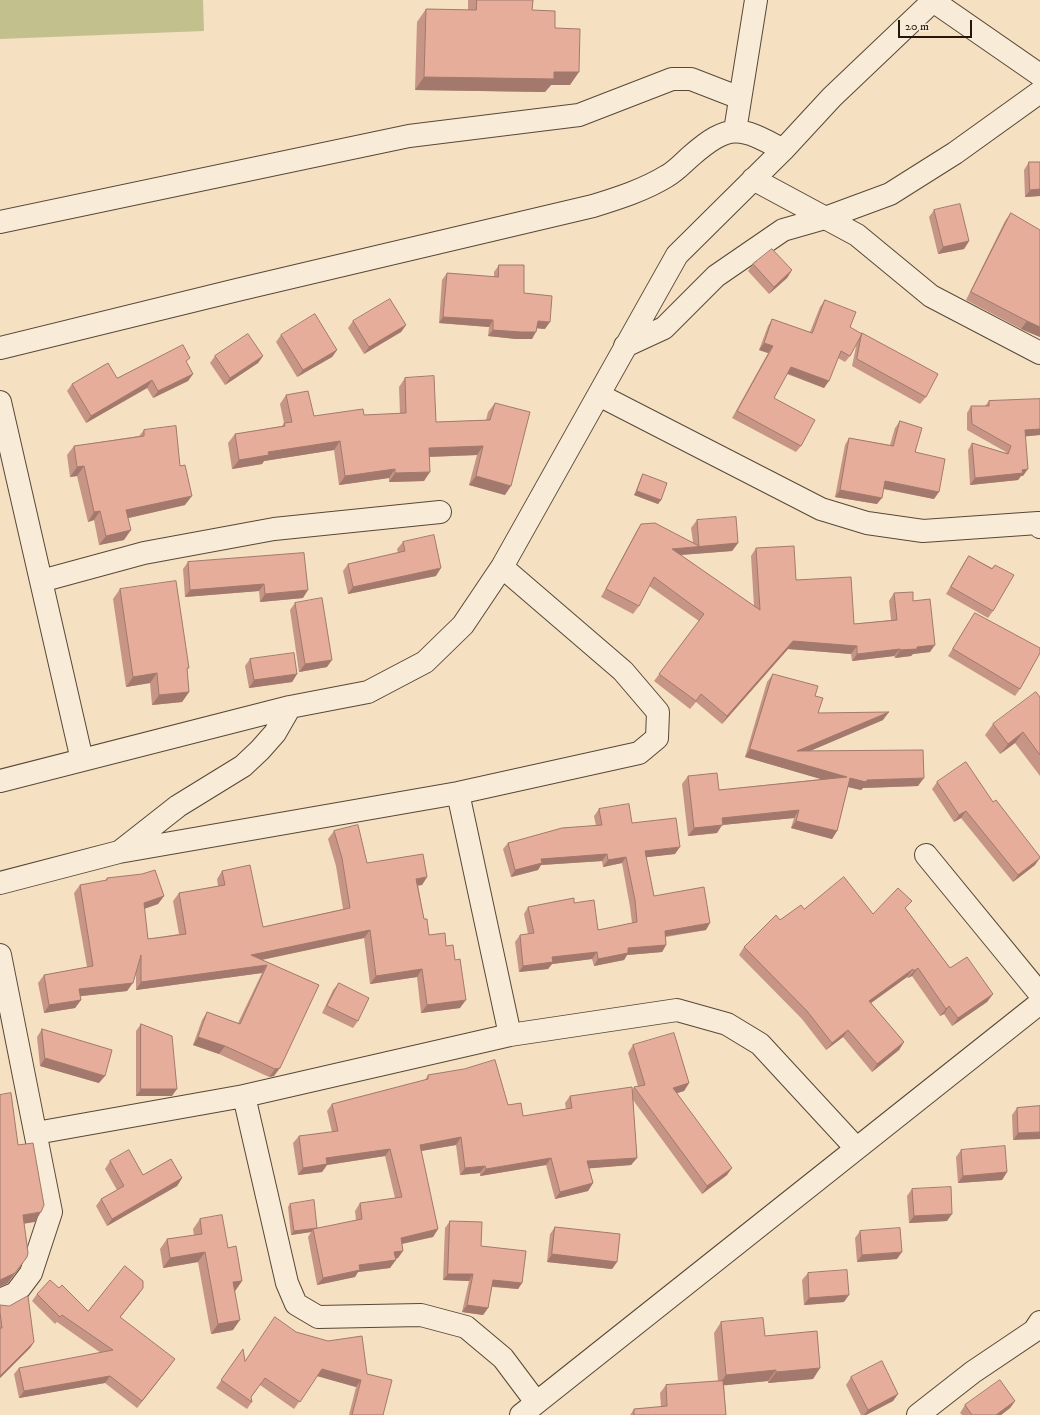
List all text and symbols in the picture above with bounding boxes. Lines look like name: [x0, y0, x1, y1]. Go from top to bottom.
scale bar: [900, 12, 974, 38]
text: 20 m: [905, 19, 929, 34]

